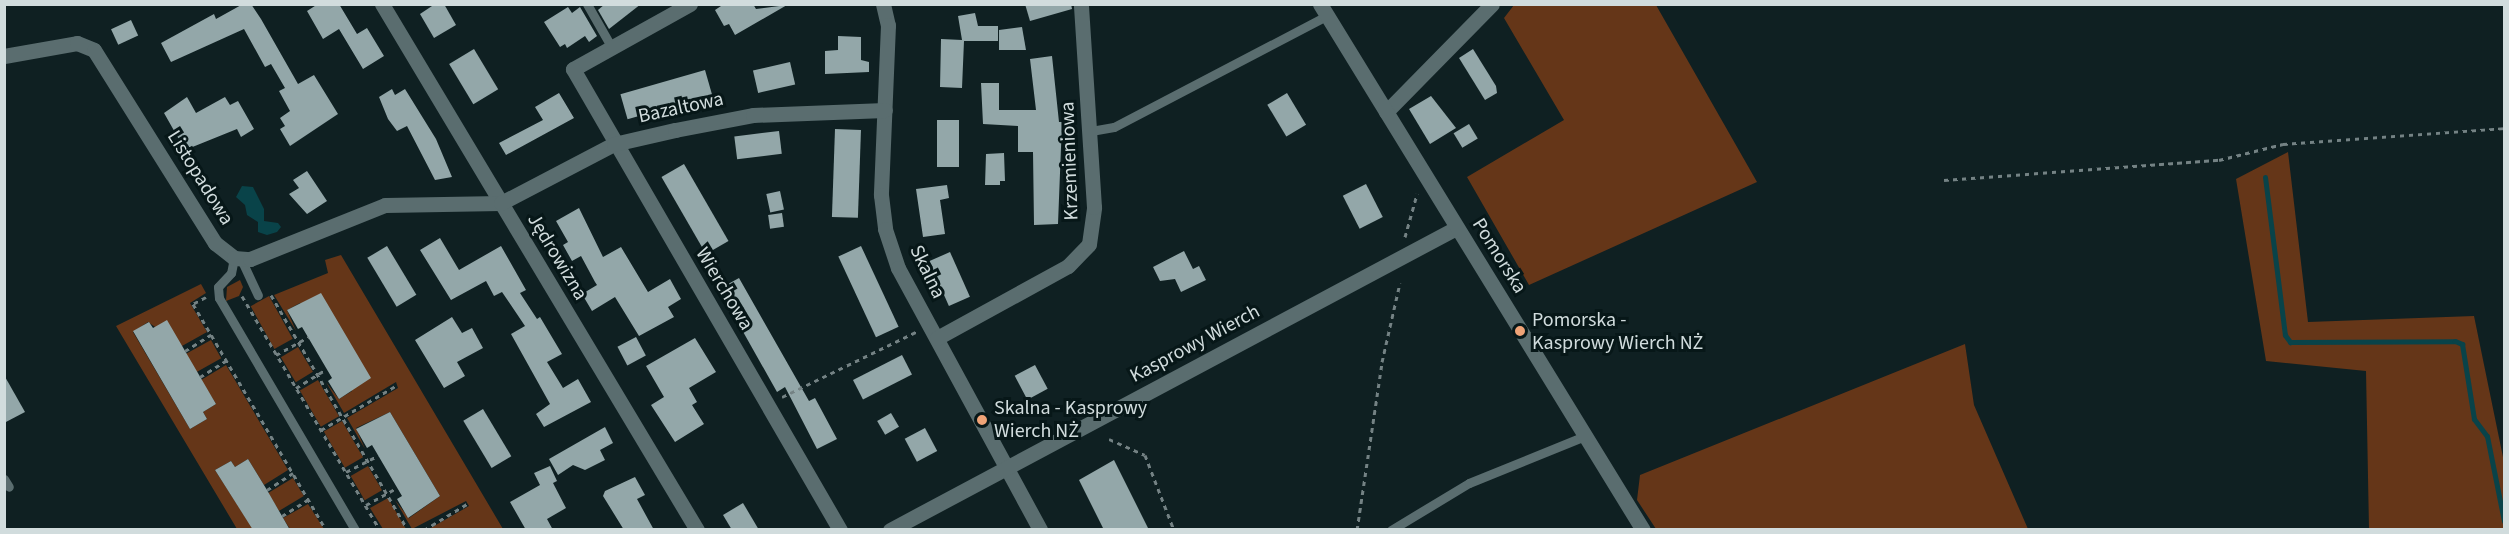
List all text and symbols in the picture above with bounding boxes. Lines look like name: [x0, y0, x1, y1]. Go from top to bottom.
street label: Bazaltowa: [636, 87, 726, 129]
street label: Krzemieniowa: [1056, 101, 1084, 221]
street label: Listopadowa: [161, 126, 239, 230]
street label: Jędrowizna: [522, 209, 592, 305]
street label: Pomorska: [1467, 214, 1531, 298]
street label: Skalna: [904, 241, 950, 303]
street label: Wierchowa: [690, 243, 758, 335]
street label: Kasprowy Wierch: [1126, 300, 1264, 388]
place label: Pomorska - Kasprowy Wierch NŻ: [1532, 308, 1703, 355]
marker: Pomorska - Kasprowy Wierch NŻ: [1513, 324, 1527, 338]
place label: Skalna - Kasprowy Wierch NŻ: [994, 396, 1147, 443]
marker: Skalna - Kasprowy Wierch NŻ: [975, 413, 989, 427]

